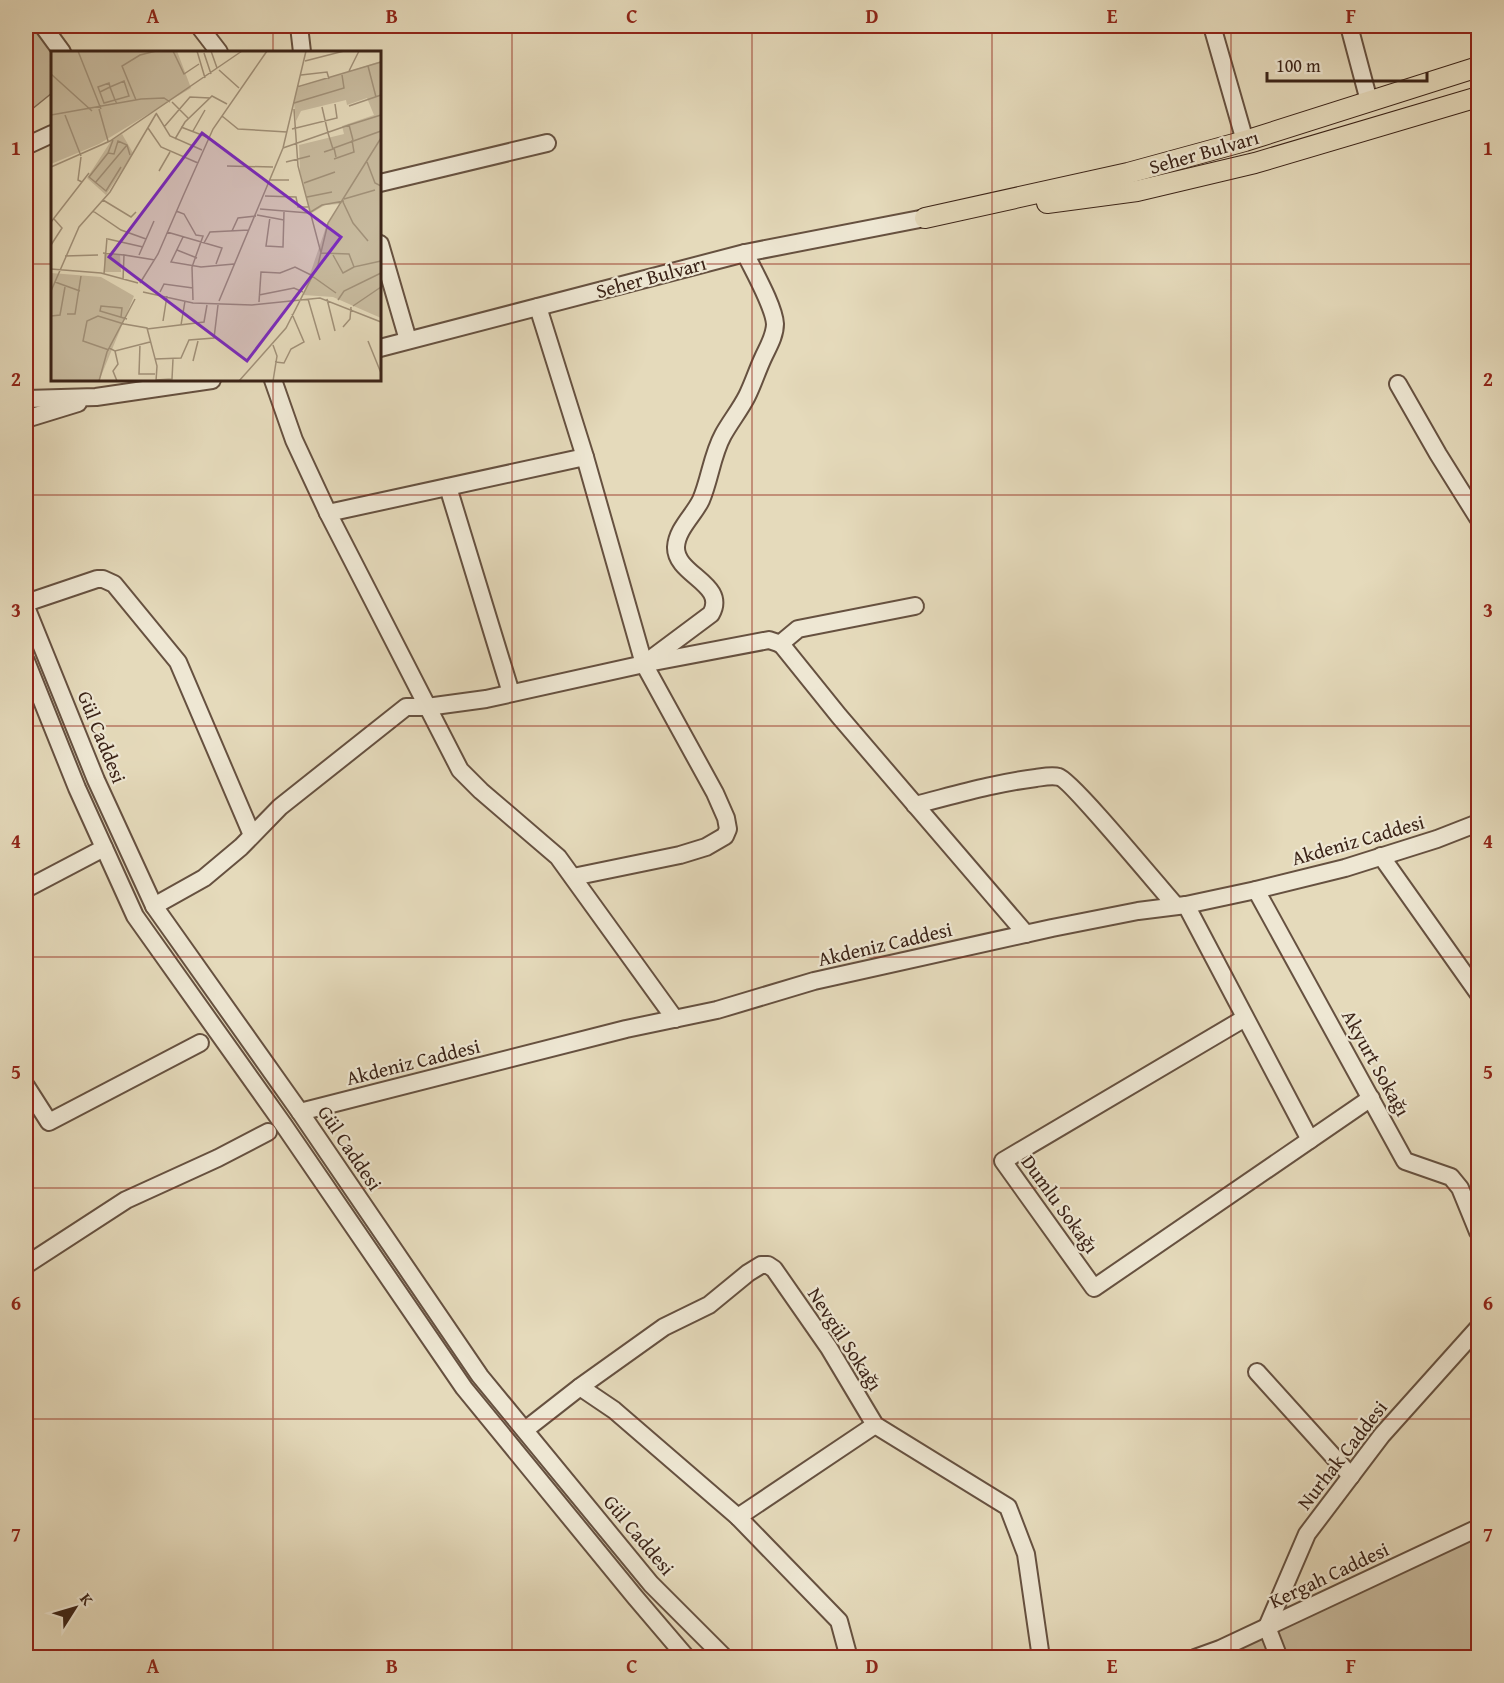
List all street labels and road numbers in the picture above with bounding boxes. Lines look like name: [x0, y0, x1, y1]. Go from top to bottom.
street label: Seher Bulvarı: [1146, 122, 1263, 181]
street label: Seher Bulvarı: [593, 248, 710, 305]
street label: Gül Caddesi: [71, 686, 134, 788]
street label: Akdeniz Caddesi: [1288, 807, 1428, 872]
street label: Akdeniz Caddesi: [815, 914, 955, 973]
street label: Akyurt Sokağı: [1335, 1004, 1418, 1122]
street label: Akdeniz Caddesi: [343, 1031, 483, 1092]
street label: Gül Caddesi: [311, 1099, 390, 1196]
street label: Dumlu Sokağı: [1015, 1149, 1106, 1259]
street label: Nevgül Sokağı: [801, 1281, 890, 1397]
street label: Nurhak Caddesi: [1290, 1393, 1394, 1516]
street label: Gül Caddesi: [597, 1488, 682, 1582]
street label: Kergah Caddesi: [1264, 1534, 1394, 1615]

